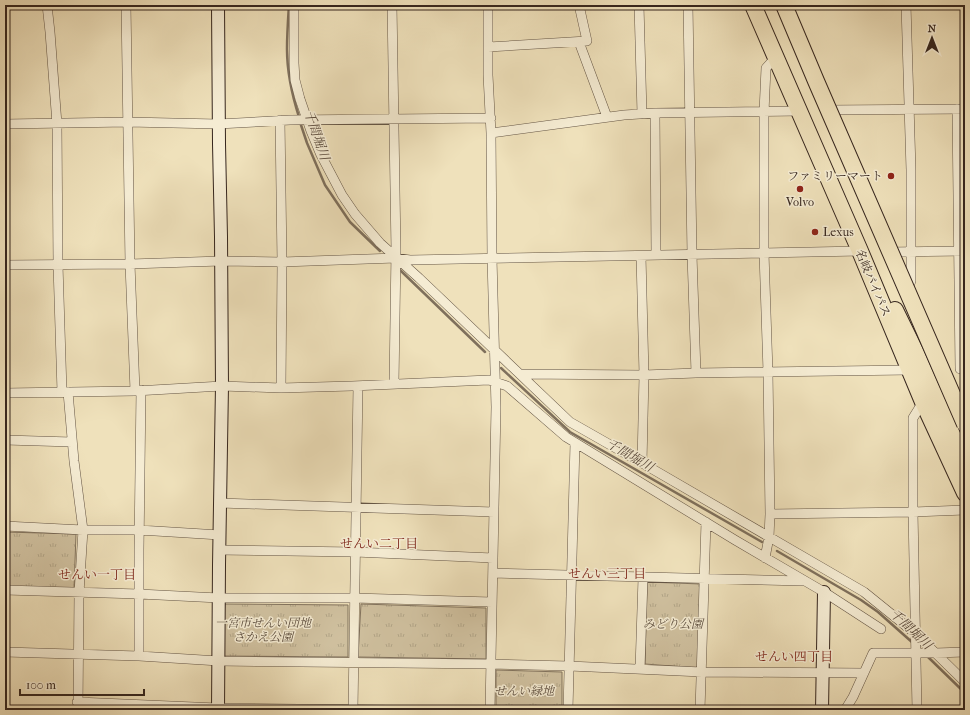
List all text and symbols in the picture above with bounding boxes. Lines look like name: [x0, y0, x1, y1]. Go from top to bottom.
north arrow: [912, 18, 952, 58]
text: N: [928, 22, 937, 35]
water label: 千間堀川: [301, 108, 333, 164]
place label: ファミリーマート: [787, 169, 883, 183]
marker: ファミリーマート: [886, 171, 896, 181]
marker: Volvo: [795, 184, 805, 194]
place label: Volvo: [785, 195, 814, 209]
place label: Lexus: [823, 225, 854, 239]
marker: Lexus: [810, 227, 820, 237]
street label: 名岐バイパス: [853, 247, 893, 319]
water label: 千間堀川: [604, 436, 658, 475]
district label: せんい二丁目: [340, 536, 418, 551]
district label: せんい三丁目: [568, 566, 646, 581]
district label: せんい一丁目: [58, 567, 136, 582]
water label: 千間堀川: [887, 606, 937, 654]
park label: 一宮市せんい団地 さかえ公園: [215, 616, 313, 644]
park label: みどり公園: [643, 617, 705, 631]
district label: せんい四丁目: [755, 649, 833, 664]
scale bar: [20, 671, 144, 697]
text: 100 m: [26, 678, 56, 692]
park label: せんい緑地: [494, 684, 556, 698]

